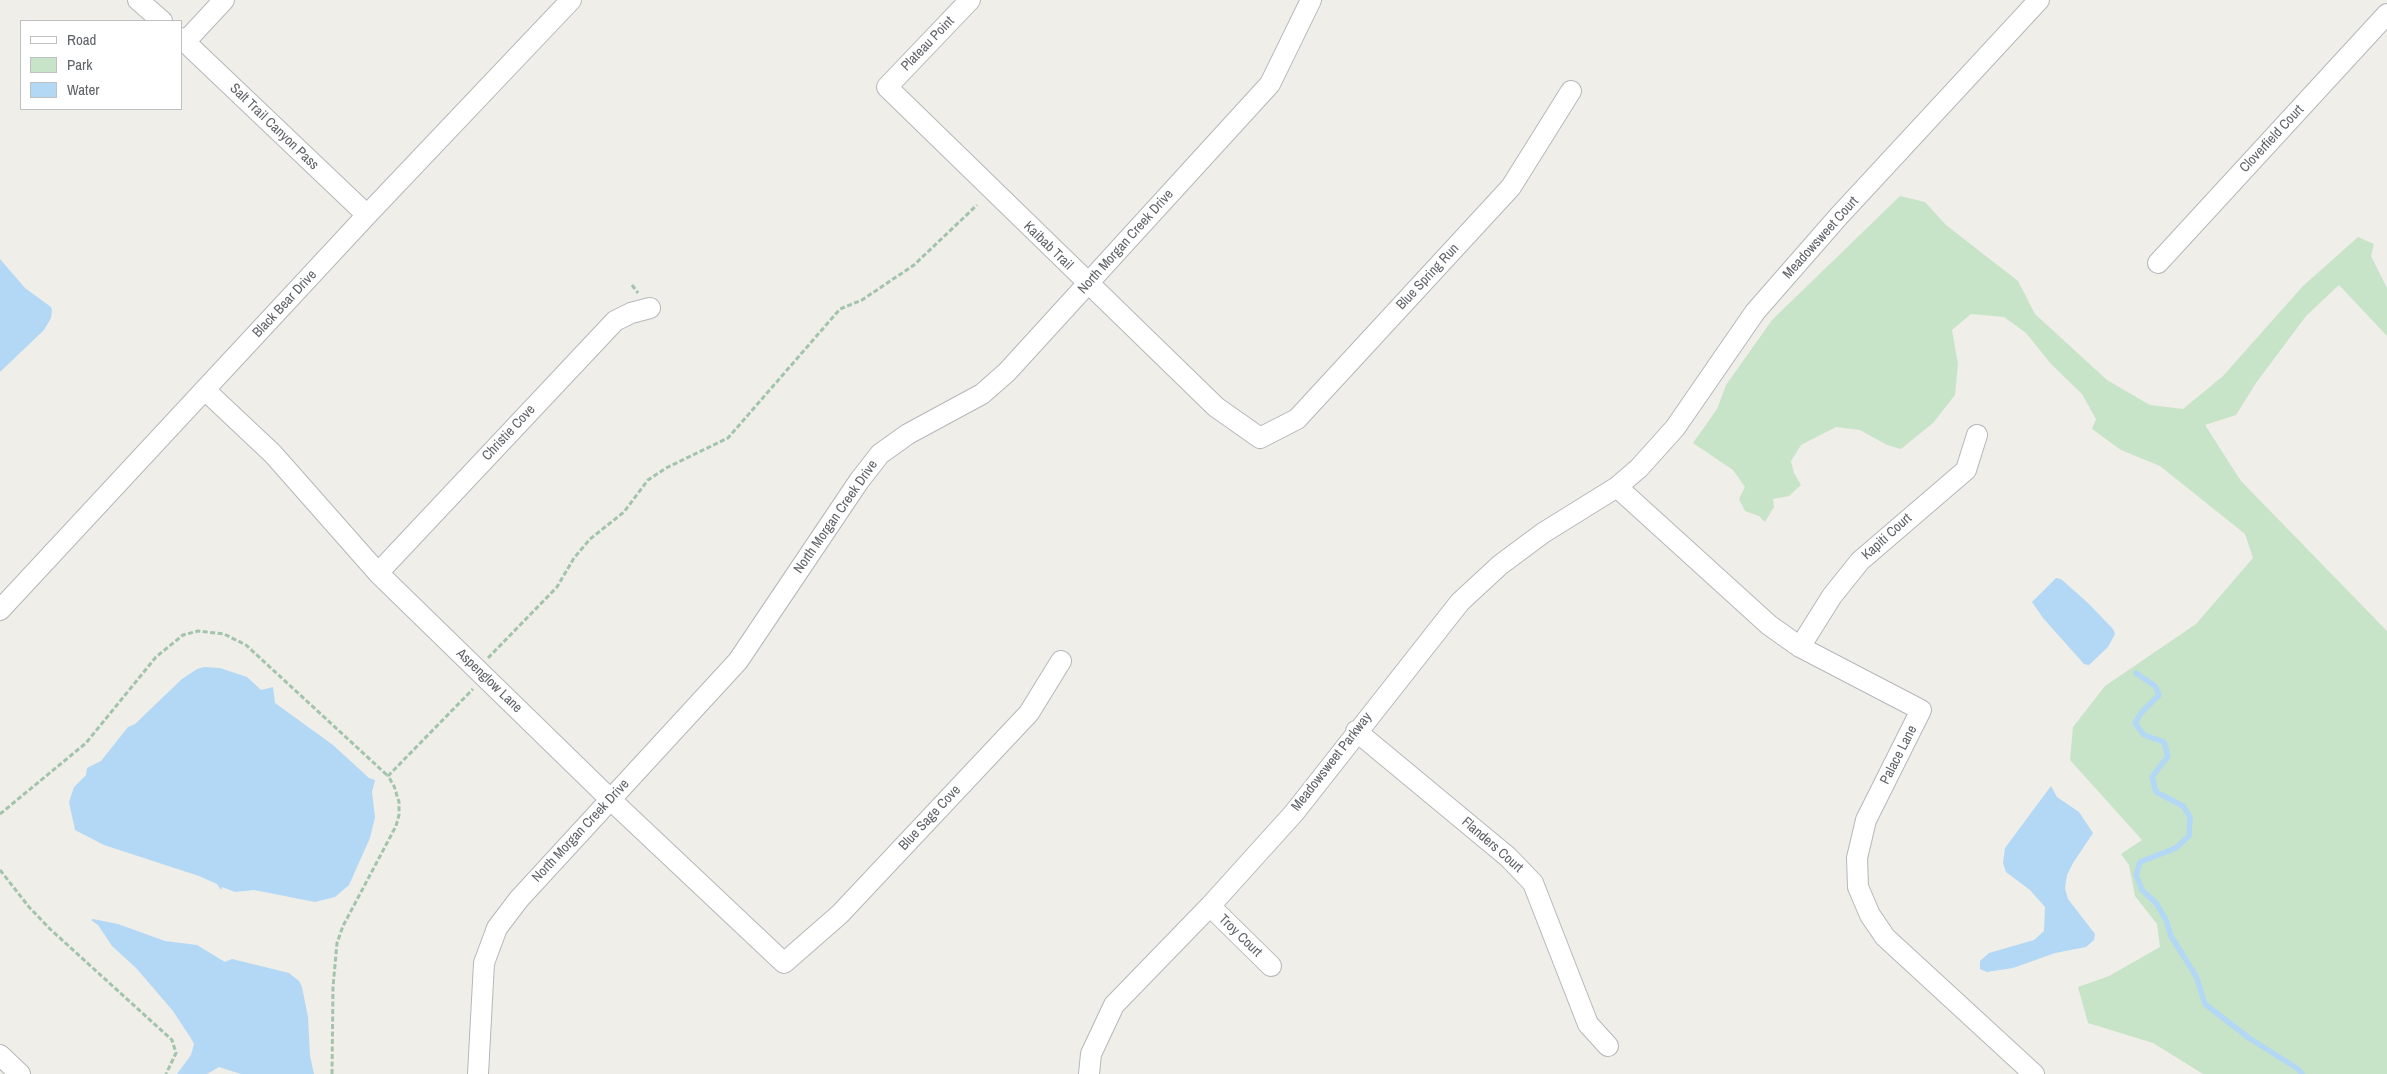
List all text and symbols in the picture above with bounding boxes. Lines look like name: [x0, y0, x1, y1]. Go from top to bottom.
street label: Plateau Point: [898, 13, 958, 75]
legend: [20, 20, 182, 110]
text: Road: [67, 29, 96, 50]
text: Park: [67, 54, 92, 75]
text: Water: [67, 79, 99, 100]
street label: Salt Trail Canyon Pass: [226, 80, 322, 174]
street label: Cloverfield Court: [2236, 102, 2308, 176]
street label: North Morgan Creek Drive: [1075, 186, 1177, 298]
street label: Meadowsweet Court: [1780, 193, 1862, 283]
street label: Kaibab Trail: [1020, 218, 1076, 274]
street label: Blue Spring Run: [1393, 240, 1463, 314]
street label: Black Bear Drive: [249, 267, 321, 341]
street label: Christie Cove: [479, 402, 539, 464]
street label: North Morgan Creek Drive: [791, 457, 881, 577]
street label: Kapiti Court: [1859, 510, 1915, 564]
street label: Aspenglow Lane: [453, 645, 525, 717]
street label: Meadowsweet Parkway: [1288, 709, 1376, 815]
street label: Palace Lane: [1877, 723, 1921, 787]
street label: North Morgan Creek Drive: [529, 776, 633, 886]
street label: Blue Sage Cove: [896, 782, 964, 854]
street label: Flanders Court: [1458, 814, 1526, 876]
street label: Troy Court: [1215, 911, 1265, 961]

